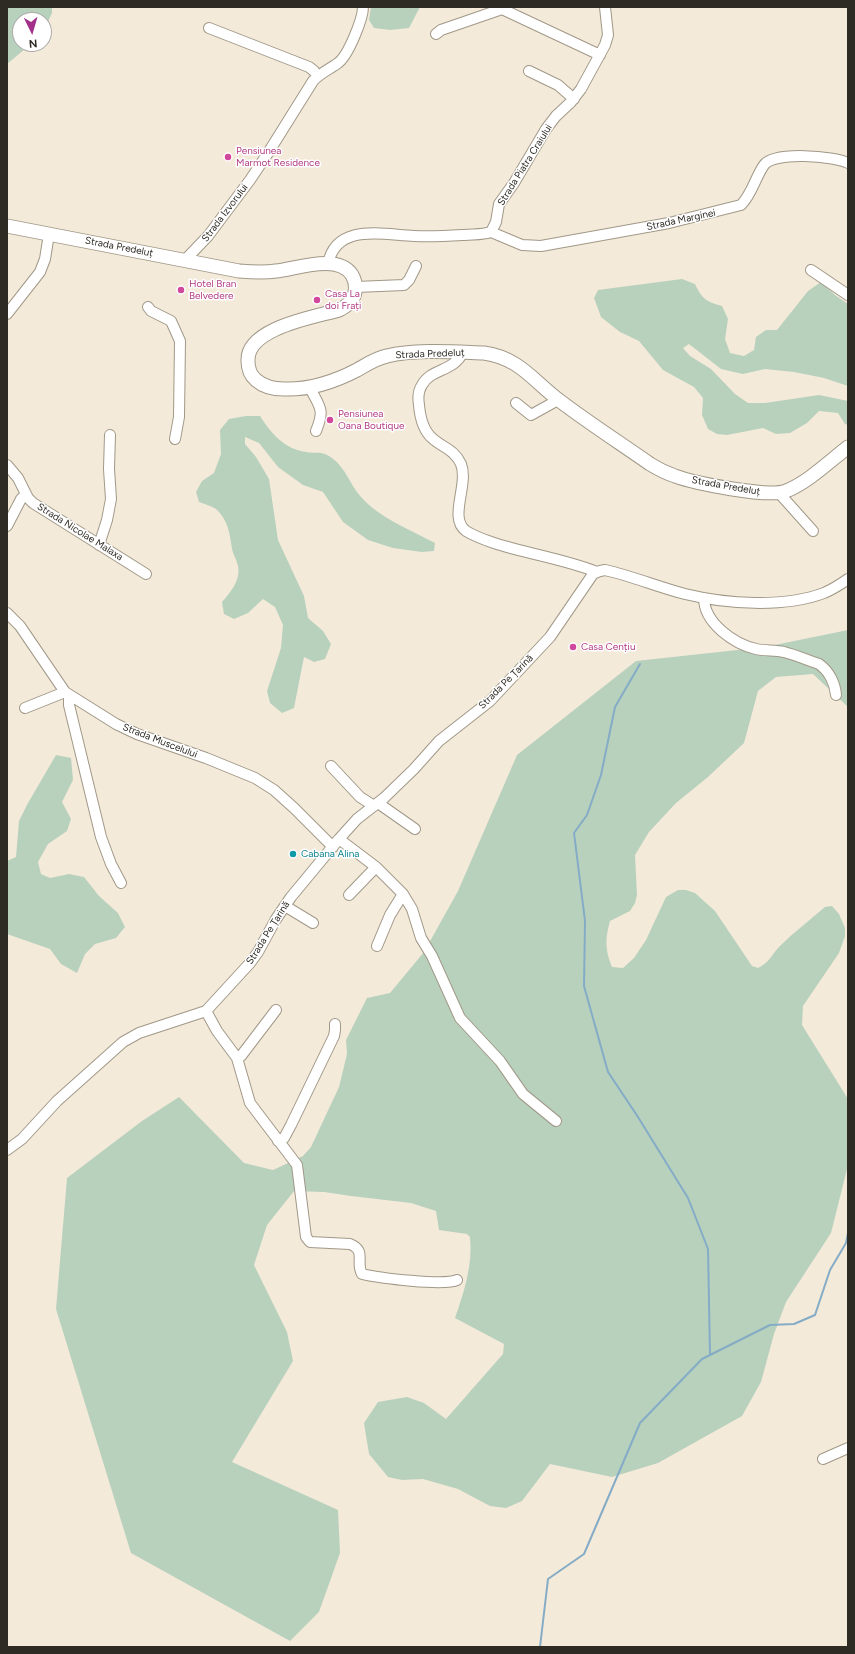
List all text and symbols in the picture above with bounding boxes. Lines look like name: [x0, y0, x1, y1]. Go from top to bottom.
north arrow: [12, 12, 52, 52]
text: N: [28, 37, 38, 50]
street label: Strada Piatra Craiului: [495, 122, 555, 208]
place label: Pensiunea Marmot Residence: [236, 145, 320, 168]
marker: Pensiunea Marmot Residence: [223, 152, 233, 162]
street label: Strada Izvorului: [199, 182, 251, 244]
street label: Strada Marginei: [645, 207, 717, 233]
street label: Strada Predeluț: [84, 234, 154, 260]
place label: Hotel Bran Belvedere: [189, 278, 236, 302]
marker: Hotel Bran Belvedere: [176, 285, 186, 295]
place label: Casa La doi Frați: [325, 288, 361, 312]
marker: Casa La doi Frați: [312, 295, 322, 305]
street label: Strada Predeluț: [395, 347, 465, 361]
place label: Pensiunea Oana Boutique: [338, 408, 404, 432]
marker: Pensiunea Oana Boutique: [325, 415, 335, 425]
street label: Strada Predeluț: [691, 474, 761, 498]
street label: Strada Nicolae Malaxa: [35, 501, 125, 563]
place label: Casa Cențiu: [581, 641, 635, 653]
marker: Casa Cențiu: [568, 642, 578, 652]
street label: Strada Pe Țarină: [476, 652, 536, 712]
street label: Strada Muscelului: [121, 721, 199, 761]
place label: Cabana Alina: [301, 848, 359, 860]
marker: Cabana Alina: [288, 849, 298, 859]
street label: Strada Pe Țarină: [244, 899, 292, 967]

